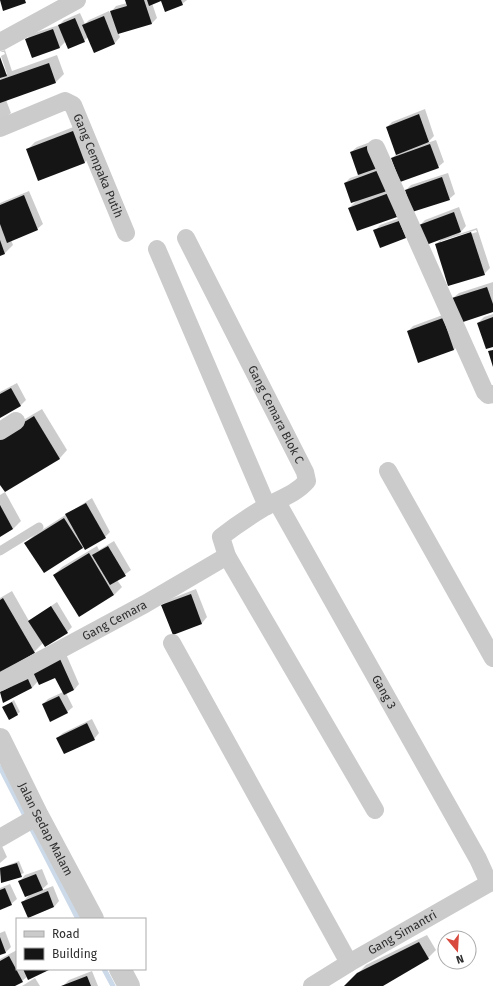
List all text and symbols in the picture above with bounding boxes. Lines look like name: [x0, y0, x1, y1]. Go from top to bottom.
street label: Gang Cempaka Putih: [70, 111, 126, 220]
street label: Gang Cemara Blok C: [245, 363, 307, 466]
street label: Gang Cemara: [80, 597, 149, 643]
street label: Gang 3: [369, 673, 399, 711]
street label: Jalan Sedap Malam: [16, 780, 76, 878]
street label: Gang Simantri: [366, 908, 439, 958]
legend: [16, 918, 146, 970]
text: Road: [52, 927, 80, 941]
north arrow: [437, 930, 477, 970]
text: Building: [52, 947, 98, 961]
text: N: [454, 952, 465, 966]

